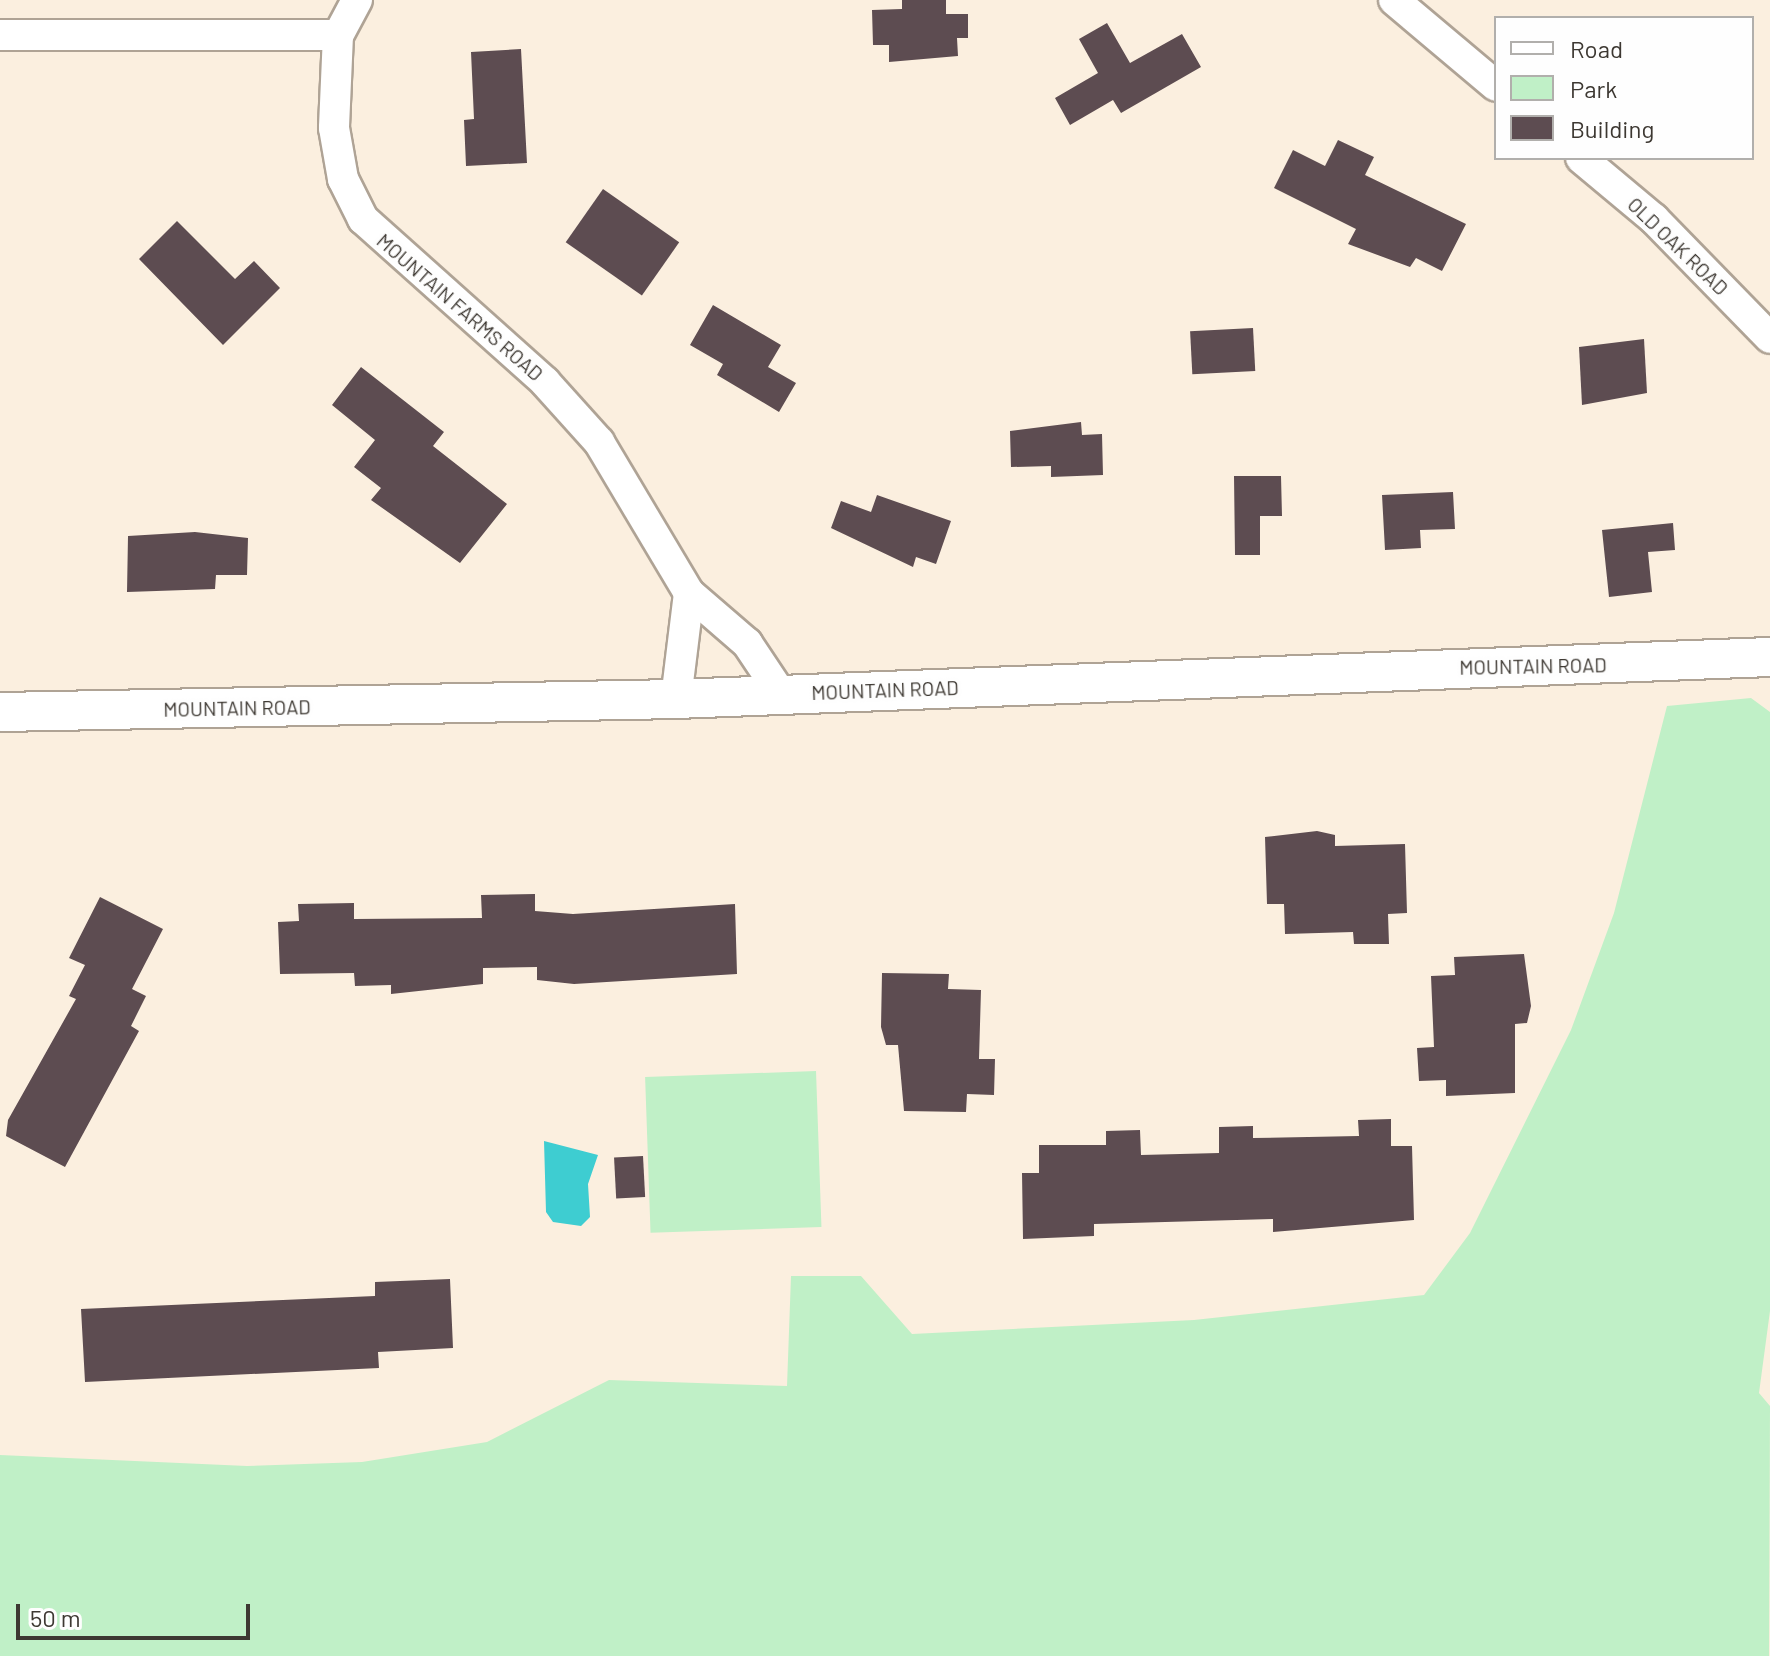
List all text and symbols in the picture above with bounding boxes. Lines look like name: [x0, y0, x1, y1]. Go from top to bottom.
legend: [1494, 16, 1754, 160]
text: Road: [1570, 34, 1623, 63]
text: Park: [1570, 74, 1617, 103]
text: Building: [1570, 114, 1654, 143]
street label: OLD OAK ROAD: [1623, 192, 1733, 300]
street label: MOUNTAIN FARMS ROAD: [372, 228, 548, 386]
street label: MOUNTAIN ROAD: [1459, 653, 1607, 679]
street label: MOUNTAIN ROAD: [811, 675, 959, 705]
street label: MOUNTAIN ROAD: [163, 695, 311, 721]
scale bar: [20, 1588, 254, 1638]
text: 50 m: [30, 1603, 81, 1632]

